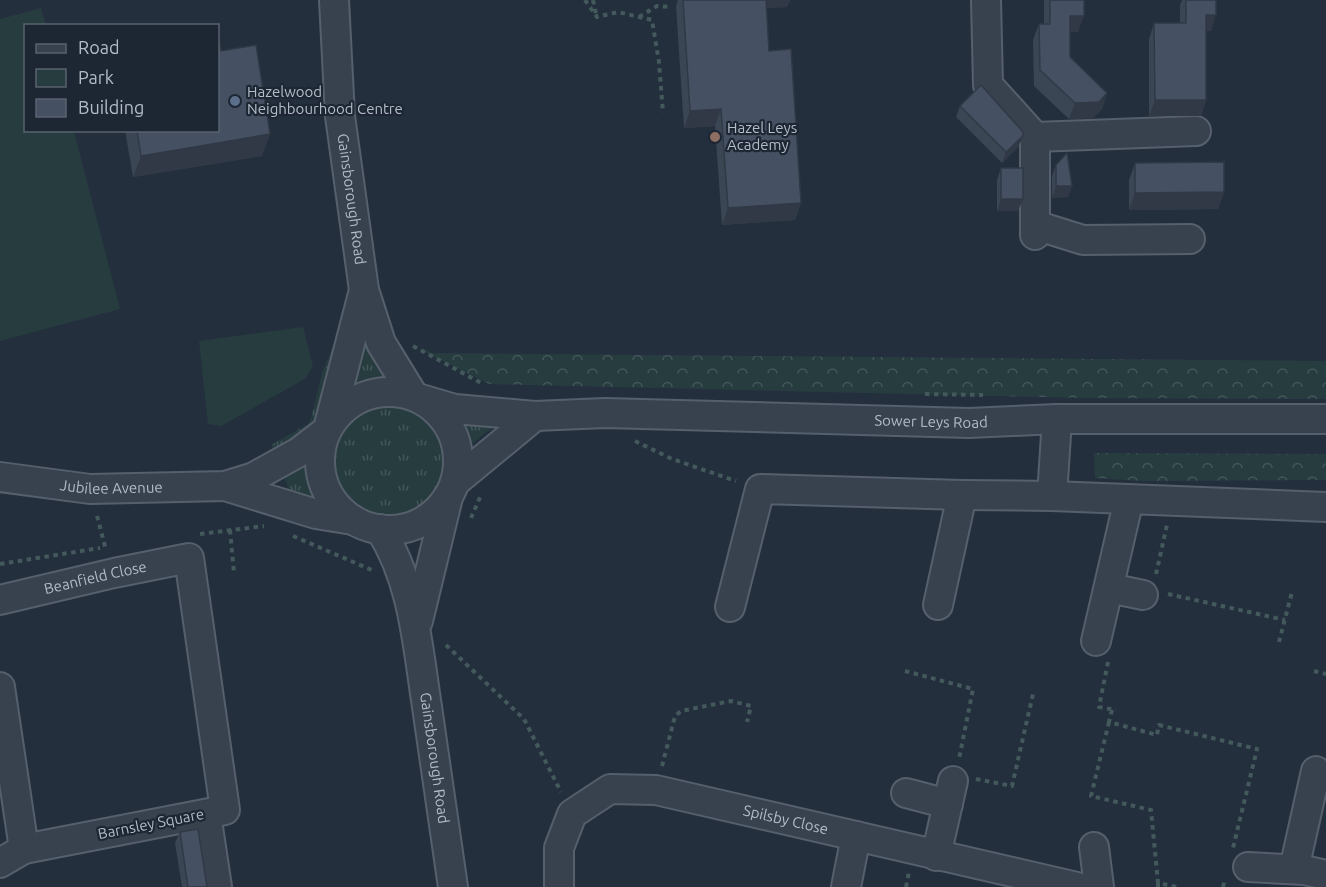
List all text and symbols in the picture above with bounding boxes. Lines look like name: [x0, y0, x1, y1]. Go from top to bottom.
legend: [24, 24, 219, 132]
text: Road: [78, 37, 120, 57]
text: Park: [78, 67, 114, 87]
place label: Hazelwood Neighbourhood Centre: [247, 83, 403, 117]
marker: Hazelwood Neighbourhood Centre: [228, 94, 242, 108]
text: Building: [78, 97, 144, 117]
place label: Hazel Leys Academy: [727, 119, 797, 153]
marker: Hazel Leys Academy: [708, 130, 722, 144]
street label: Gainsborough Road: [334, 132, 369, 266]
street label: Sower Leys Road: [874, 411, 988, 431]
street label: Jubilee Avenue: [59, 476, 163, 497]
street label: Beanfield Close: [42, 558, 148, 597]
street label: Gainsborough Road: [417, 691, 453, 825]
street label: Spilsby Close: [742, 801, 830, 837]
street label: Barnsley Square: [96, 805, 205, 842]

